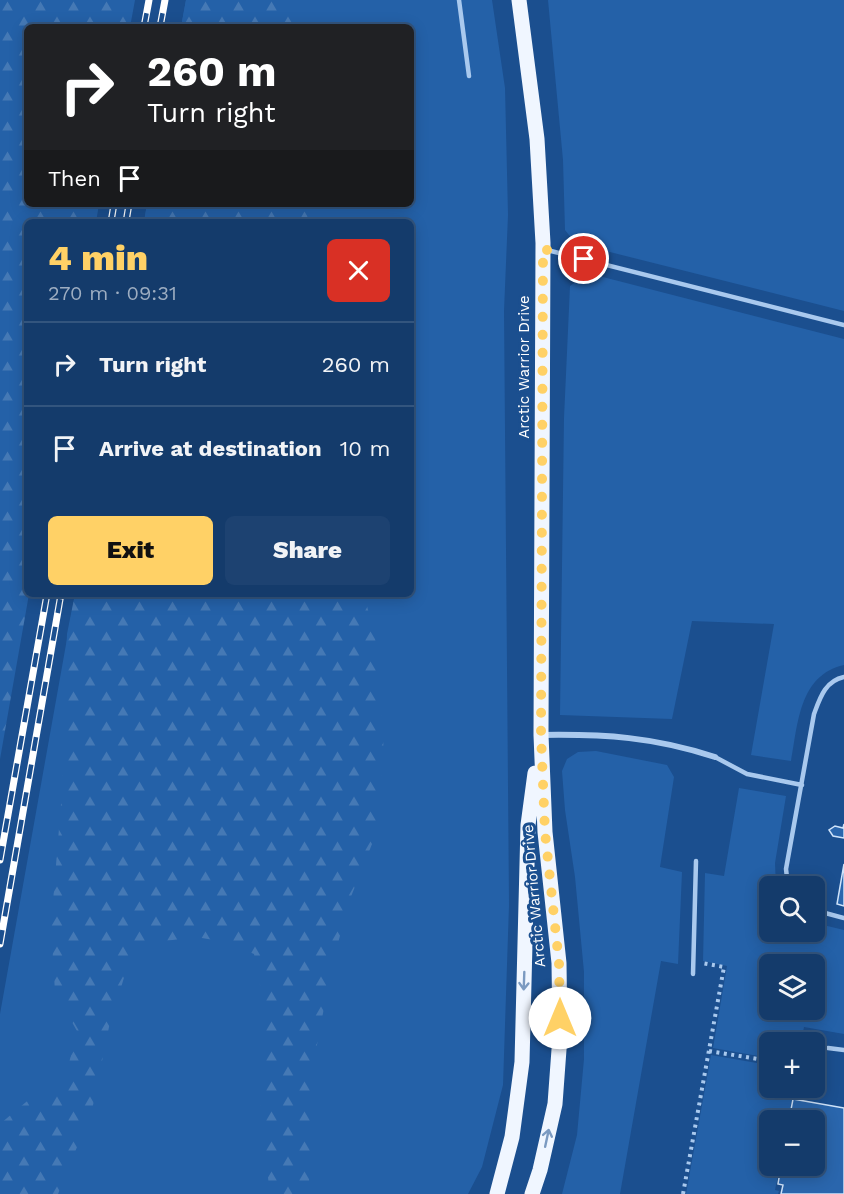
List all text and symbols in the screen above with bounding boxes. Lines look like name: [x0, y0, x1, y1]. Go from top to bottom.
text: 260 m: [147, 47, 277, 96]
icon: right: [48, 48, 126, 126]
text: Turn right: [147, 97, 276, 129]
icon: arrive: [113, 162, 146, 195]
text: Then: [48, 166, 101, 191]
pin: [558, 233, 609, 284]
text: 4 min: [48, 237, 148, 279]
button: close: [327, 239, 390, 302]
icon: arrive: [567, 242, 600, 275]
text: 270 m · 09:31: [48, 281, 177, 305]
street label: Arctic Warrior Drive: [515, 295, 533, 439]
icon: right: [48, 348, 81, 381]
text: Turn right: [99, 352, 206, 377]
text: 260 m: [322, 352, 390, 377]
icon: arrive: [48, 432, 81, 465]
text: Arrive at destination: [99, 436, 322, 461]
text: 10 m: [340, 436, 390, 461]
button: Exit: [48, 516, 213, 585]
button: Share: [225, 516, 390, 585]
street label: Arctic Warrior Drive: [519, 824, 549, 968]
map controls: [759, 876, 825, 1176]
button: search: [759, 876, 825, 942]
button: layers: [759, 954, 825, 1020]
one-way arrow: [518, 971, 530, 991]
position arrow: [528, 986, 592, 1050]
button: +: [759, 1032, 825, 1098]
button: −: [759, 1110, 825, 1176]
one-way arrow: [542, 1129, 553, 1148]

